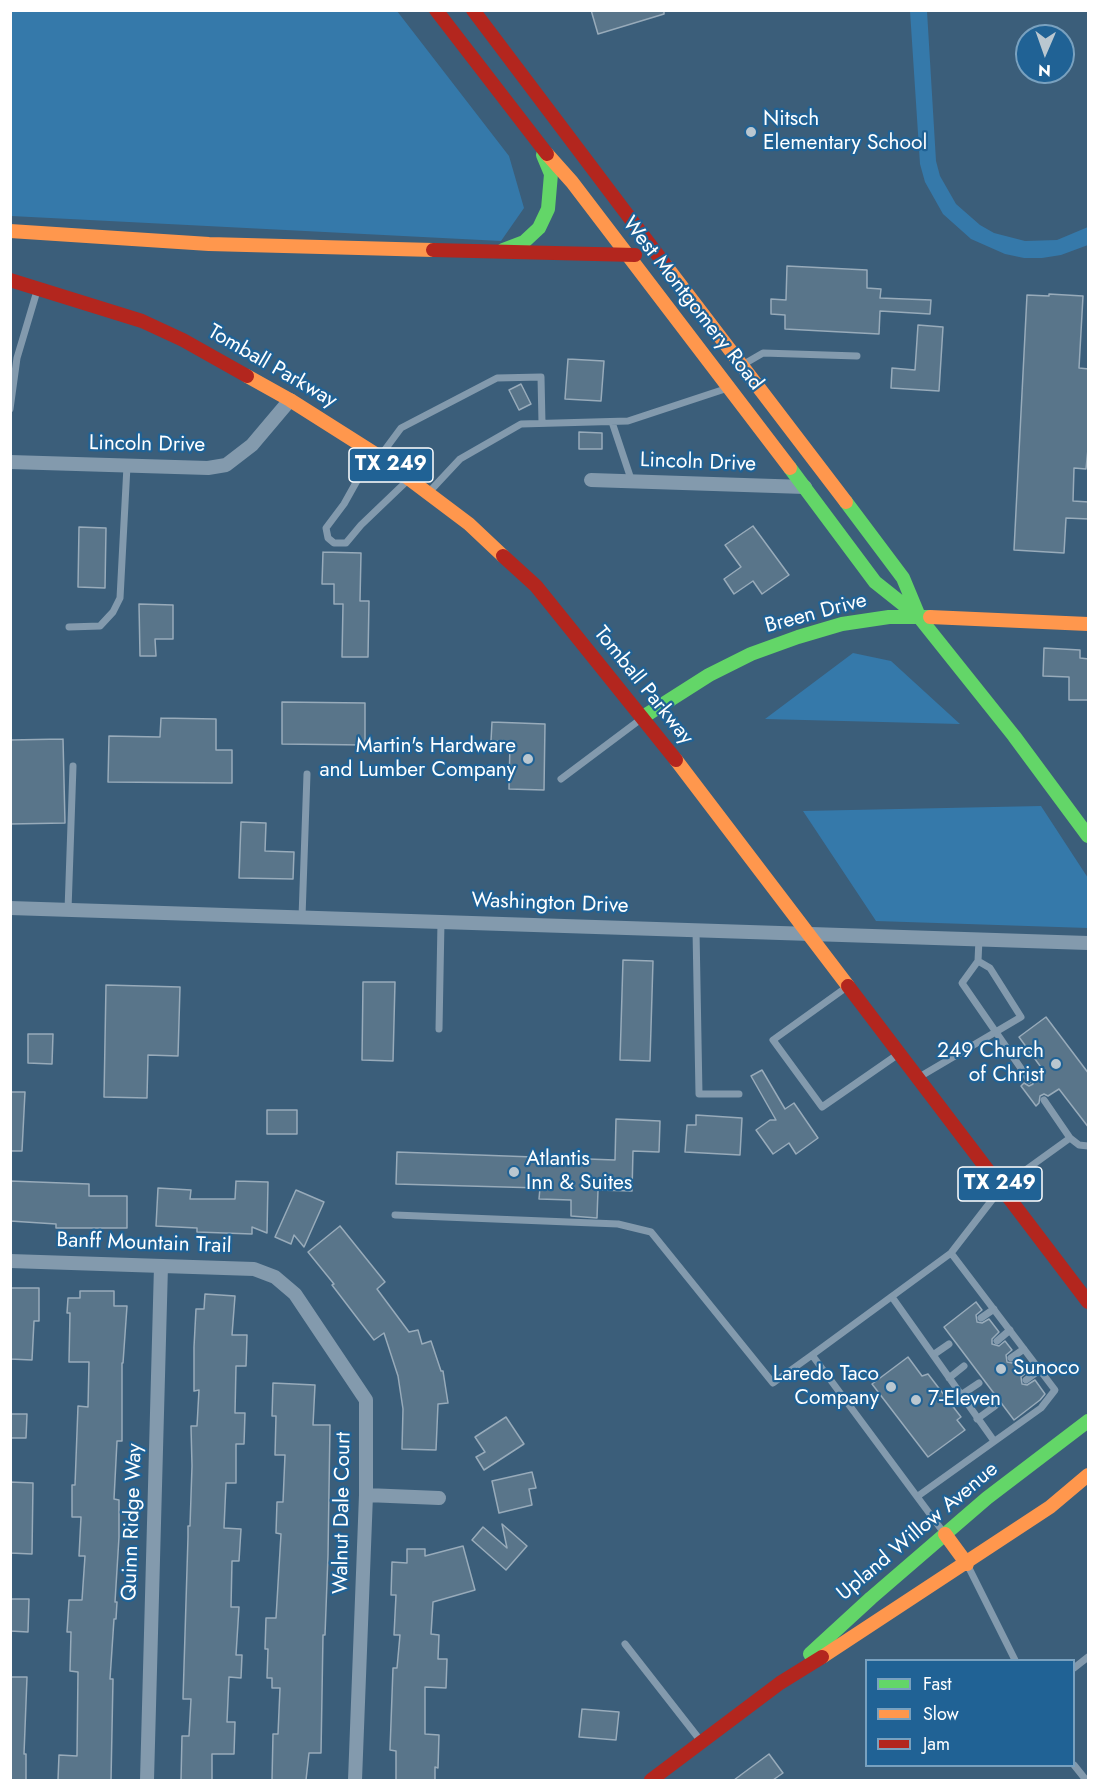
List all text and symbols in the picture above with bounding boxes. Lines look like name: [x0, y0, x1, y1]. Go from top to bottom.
north arrow: [1015, 24, 1075, 84]
text: N: [1038, 59, 1051, 82]
place label: Nitsch Elementary School: [763, 107, 927, 157]
marker: Nitsch Elementary School: [744, 125, 758, 139]
street label: West Montgomery Road: [616, 212, 768, 396]
street label: Tomball Parkway: [203, 320, 341, 414]
street label: Lincoln Drive: [89, 431, 205, 459]
road number: TX 249: [349, 448, 433, 482]
street label: Lincoln Drive: [639, 448, 757, 478]
street label: Breen Drive: [762, 588, 870, 640]
street label: Tomball Parkway: [588, 622, 698, 750]
place label: Martin's Hardware and Lumber Company: [319, 734, 516, 784]
marker: Martin's Hardware and Lumber Company: [521, 752, 535, 766]
street label: Washington Drive: [471, 889, 629, 919]
place label: 249 Church of Christ: [937, 1039, 1044, 1089]
marker: 249 Church of Christ: [1049, 1057, 1063, 1071]
place label: Atlantis Inn & Suites: [526, 1147, 632, 1197]
marker: Atlantis Inn & Suites: [507, 1165, 521, 1179]
road number: TX 249: [958, 1167, 1042, 1201]
street label: Banff Mountain Trail: [56, 1228, 232, 1260]
place label: Sunoco: [1013, 1356, 1080, 1382]
place label: Laredo Taco Company: [773, 1362, 879, 1412]
marker: Sunoco: [994, 1362, 1008, 1376]
marker: Laredo Taco Company: [884, 1380, 898, 1394]
place label: 7-Eleven: [928, 1387, 1001, 1413]
marker: 7-Eleven: [909, 1393, 923, 1407]
street label: Walnut Dale Court: [329, 1432, 357, 1594]
street label: Quinn Ridge Way: [118, 1443, 148, 1601]
street label: Upland Willow Avenue: [832, 1457, 1004, 1607]
legend: [865, 1659, 1075, 1767]
text: Fast: [923, 1671, 952, 1697]
text: Slow: [923, 1701, 959, 1727]
text: Jam: [923, 1731, 950, 1757]

